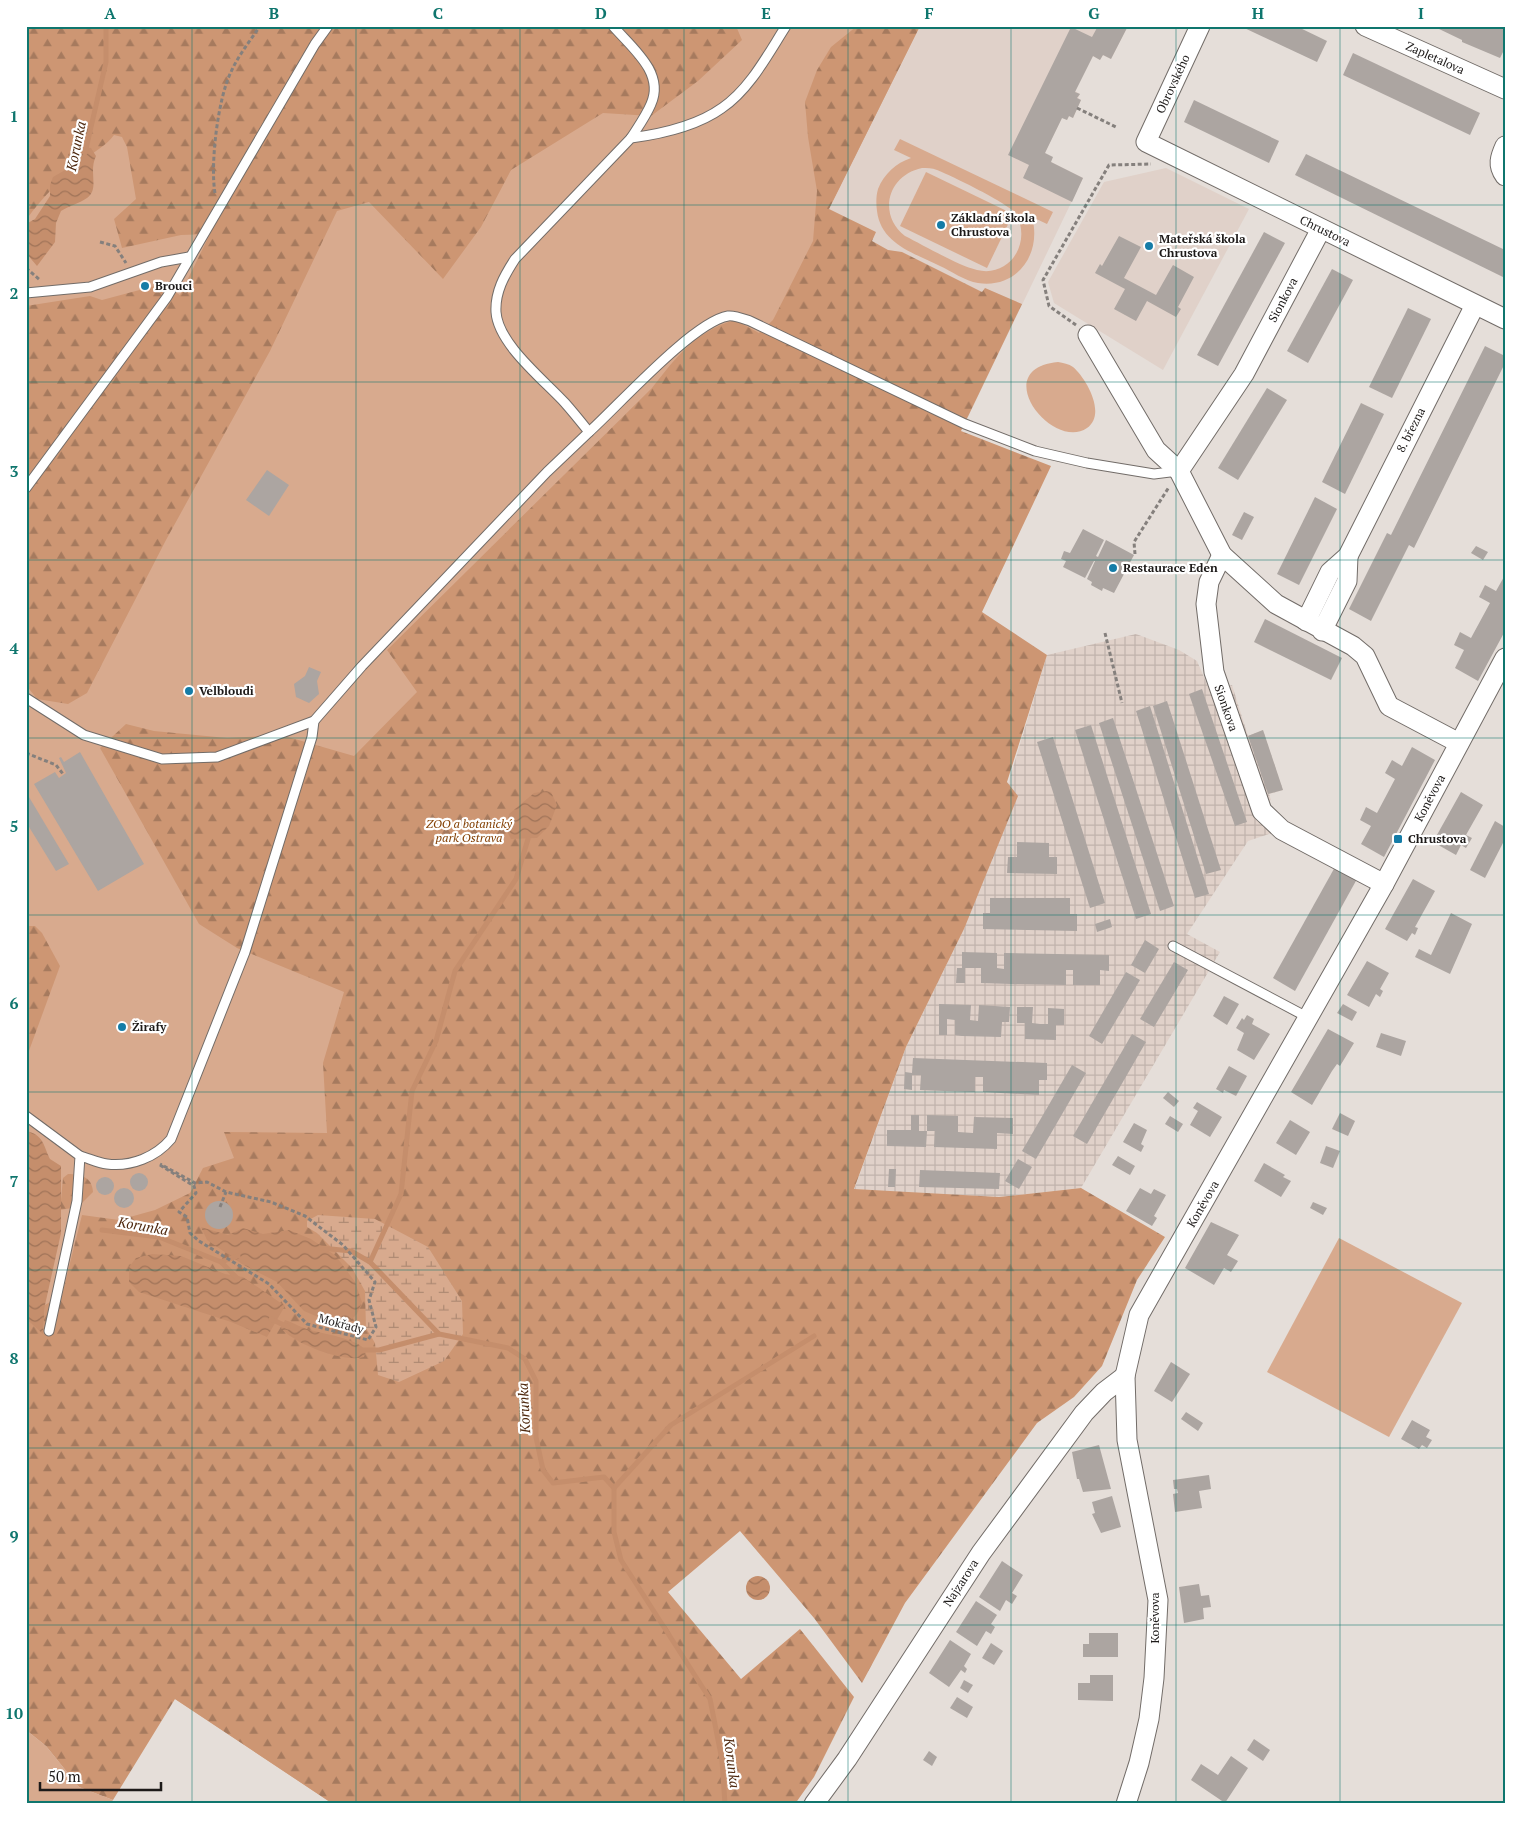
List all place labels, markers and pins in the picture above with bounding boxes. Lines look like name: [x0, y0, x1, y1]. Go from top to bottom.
place label: Základní škola Chrustova: [951, 210, 1035, 239]
marker: Základní škola Chrustova: [935, 219, 947, 231]
place label: Mateřská škola Chrustova: [1159, 231, 1246, 260]
marker: Mateřská škola Chrustova: [1143, 240, 1155, 252]
place label: Brouci: [155, 278, 192, 293]
marker: Brouci: [139, 280, 151, 292]
place label: Restaurace Eden: [1123, 560, 1218, 575]
marker: Restaurace Eden: [1107, 562, 1119, 574]
place label: Velbloudi: [199, 683, 254, 698]
marker: Velbloudi: [183, 685, 195, 697]
place label: Chrustova: [1408, 831, 1467, 846]
marker: Chrustova: [1392, 833, 1404, 845]
place label: Žirafy: [132, 1019, 167, 1034]
marker: Žirafy: [116, 1021, 128, 1033]

